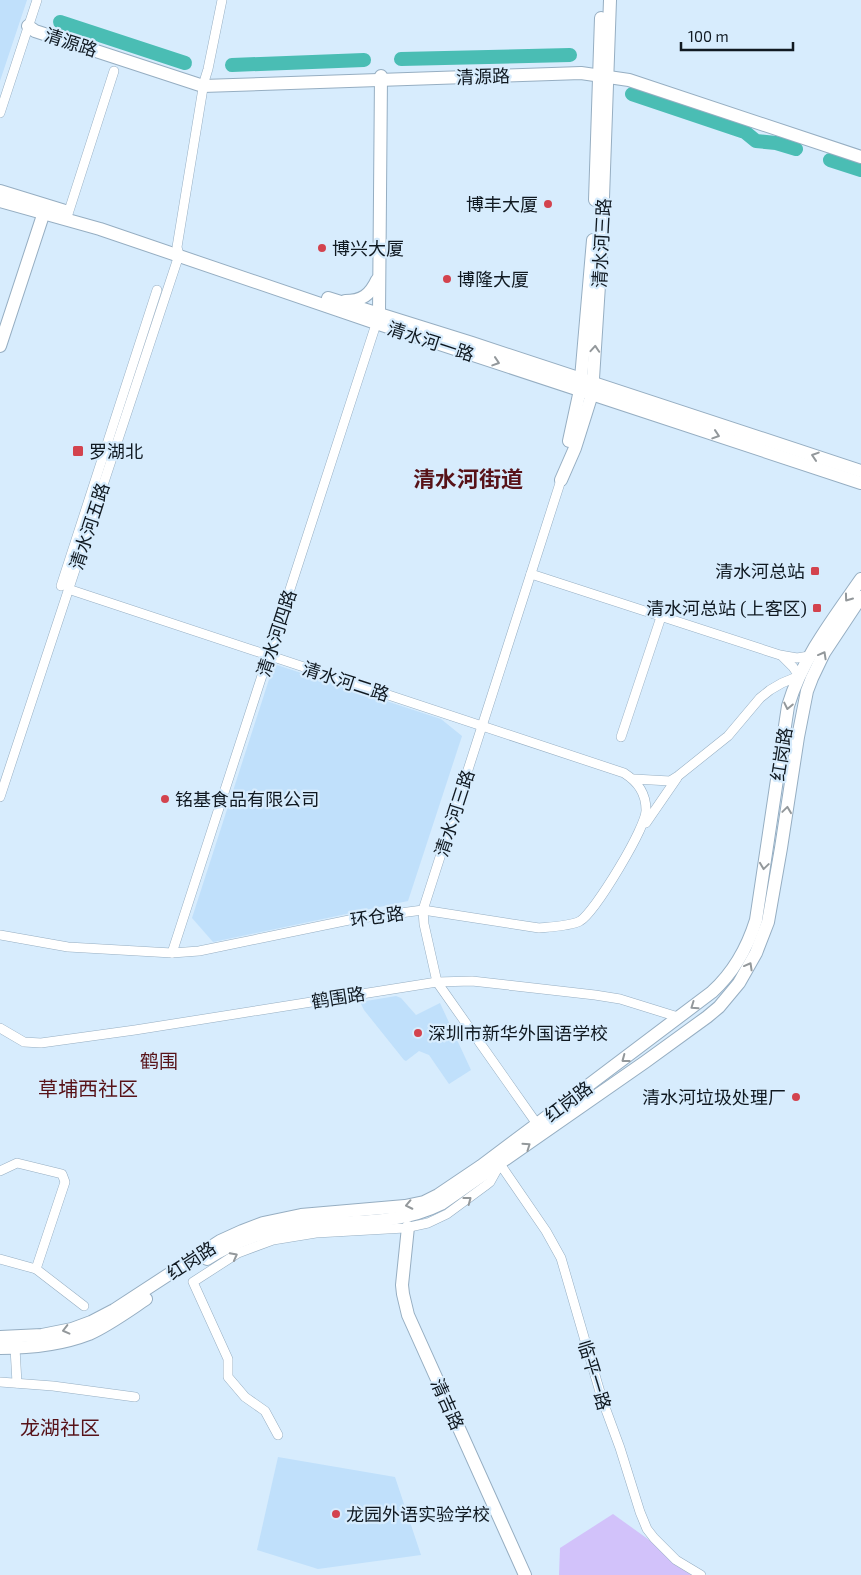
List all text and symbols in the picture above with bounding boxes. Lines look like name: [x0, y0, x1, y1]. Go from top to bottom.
scale bar: [681, 20, 794, 52]
street label: 清源路: [42, 23, 100, 61]
text: 100 m: [688, 27, 729, 45]
street label: 清源路: [456, 64, 510, 88]
place label: 博丰大厦: [466, 193, 538, 215]
street label: 清水河三路: [588, 197, 614, 289]
marker: 博丰大厦: [542, 198, 554, 210]
place label: 博兴大厦: [332, 237, 404, 259]
marker: 博兴大厦: [316, 242, 328, 254]
place label: 博隆大厦: [457, 268, 529, 290]
marker: 博隆大厦: [441, 273, 453, 285]
street label: 清水河一路: [385, 317, 477, 365]
one-way arrow: [589, 345, 600, 353]
one-way arrow: [491, 357, 499, 367]
one-way arrow: [712, 429, 720, 439]
place label: 罗湖北: [89, 440, 143, 462]
marker: 罗湖北: [71, 444, 85, 458]
one-way arrow: [811, 452, 819, 462]
district label: 清水河街道: [413, 465, 523, 491]
street label: 清水河五路: [65, 480, 113, 572]
place label: 清水河总站: [715, 560, 805, 582]
marker: 清水河总站: [809, 565, 821, 577]
street label: 清水河四路: [252, 587, 300, 679]
one-way arrow: [845, 592, 854, 602]
place label: 清水河总站 (上客区): [646, 597, 807, 619]
marker: 清水河总站 (上客区): [811, 602, 823, 614]
one-way arrow: [817, 651, 827, 660]
street label: 清水河二路: [300, 657, 392, 705]
one-way arrow: [784, 701, 794, 710]
street label: 红岗路: [766, 726, 796, 782]
street label: 清水河三路: [430, 767, 478, 859]
place label: 铭基食品有限公司: [175, 788, 319, 810]
marker: 铭基食品有限公司: [159, 793, 171, 805]
one-way arrow: [781, 805, 792, 813]
one-way arrow: [759, 862, 769, 871]
street label: 环仓路: [349, 901, 405, 931]
one-way arrow: [743, 963, 753, 972]
street label: 鹤围路: [310, 982, 366, 1012]
one-way arrow: [690, 1000, 700, 1009]
place label: 深圳市新华外国语学校: [428, 1022, 608, 1044]
marker: 深圳市新华外国语学校: [412, 1027, 424, 1039]
district label: 鹤围: [140, 1049, 178, 1072]
one-way arrow: [622, 1053, 631, 1061]
district label: 草埔西社区: [38, 1076, 138, 1100]
street label: 红岗路: [540, 1076, 596, 1126]
place label: 清水河垃圾处理厂: [642, 1086, 786, 1108]
marker: 清水河垃圾处理厂: [790, 1091, 802, 1103]
one-way arrow: [521, 1143, 531, 1152]
one-way arrow: [462, 1197, 472, 1206]
one-way arrow: [404, 1200, 413, 1210]
street label: 红岗路: [162, 1236, 220, 1284]
one-way arrow: [228, 1252, 237, 1262]
one-way arrow: [61, 1324, 70, 1335]
street label: 临平一路: [574, 1337, 616, 1413]
street label: 清吉路: [427, 1375, 469, 1433]
district label: 龙湖社区: [20, 1415, 100, 1439]
place label: 龙园外语实验学校: [346, 1503, 490, 1525]
marker: 龙园外语实验学校: [330, 1508, 342, 1520]

